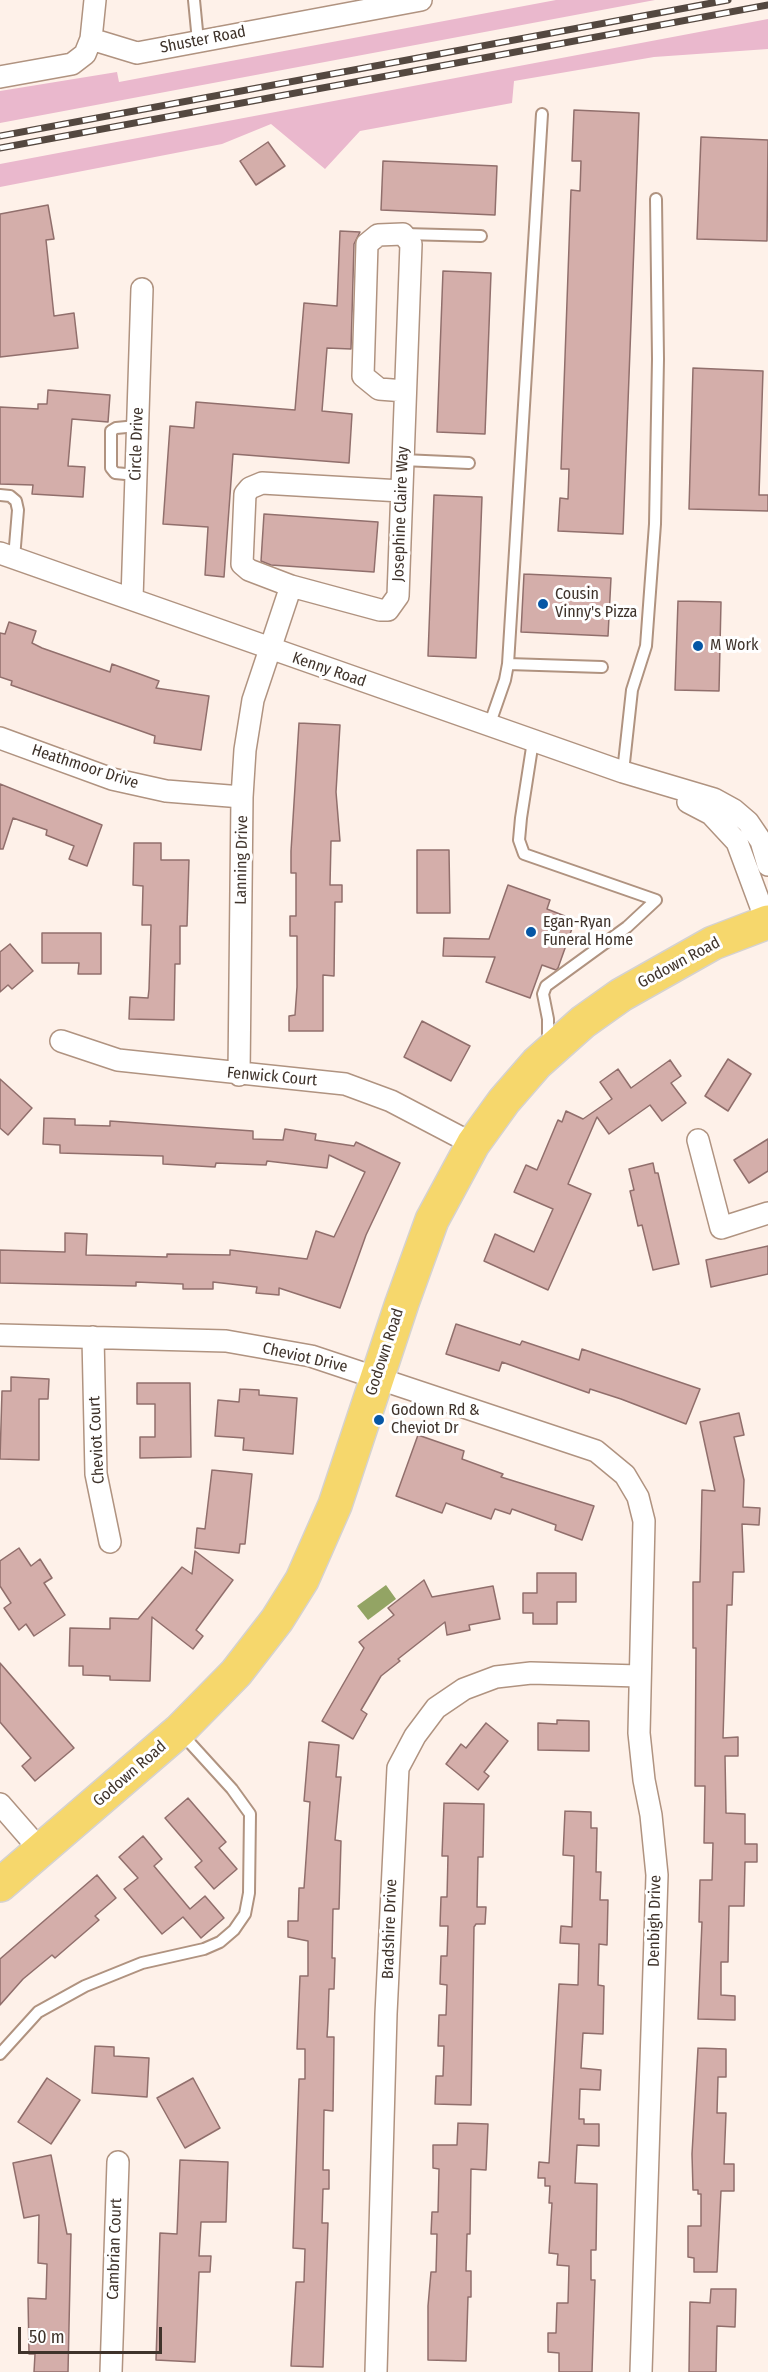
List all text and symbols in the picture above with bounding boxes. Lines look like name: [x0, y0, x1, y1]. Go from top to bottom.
street label: Shuster Road: [158, 22, 248, 58]
street label: Circle Drive: [126, 407, 148, 481]
street label: Josephine Claire Way: [389, 446, 413, 582]
place label: Cousin Vinny's Pizza: [555, 585, 637, 623]
marker: Cousin Vinny's Pizza: [536, 597, 550, 611]
place label: M Work: [710, 636, 758, 656]
marker: M Work: [691, 639, 705, 653]
street label: Kenny Road: [289, 648, 369, 692]
street label: Heathmoor Drive: [29, 741, 141, 793]
street label: Lanning Drive: [232, 815, 252, 905]
place label: Egan-Ryan Funeral Home: [543, 913, 633, 951]
marker: Egan-Ryan Funeral Home: [524, 925, 538, 939]
street label: Godown Road: [635, 933, 723, 993]
street label: Fenwick Court: [226, 1063, 318, 1091]
street label: Godown Road: [362, 1306, 408, 1398]
street label: Cheviot Drive: [261, 1339, 349, 1377]
street label: Cheviot Court: [85, 1395, 109, 1485]
place label: Godown Rd & Cheviot Dr: [391, 1401, 480, 1439]
marker: Godown Rd & Cheviot Dr: [372, 1413, 386, 1427]
street label: Godown Road: [90, 1737, 170, 1811]
street label: Denbigh Drive: [645, 1875, 665, 1967]
street label: Bradshire Drive: [379, 1879, 401, 1979]
street label: Cambrian Court: [104, 2198, 126, 2300]
scale bar: [21, 2315, 165, 2353]
text: 50 m: [29, 2326, 65, 2348]

